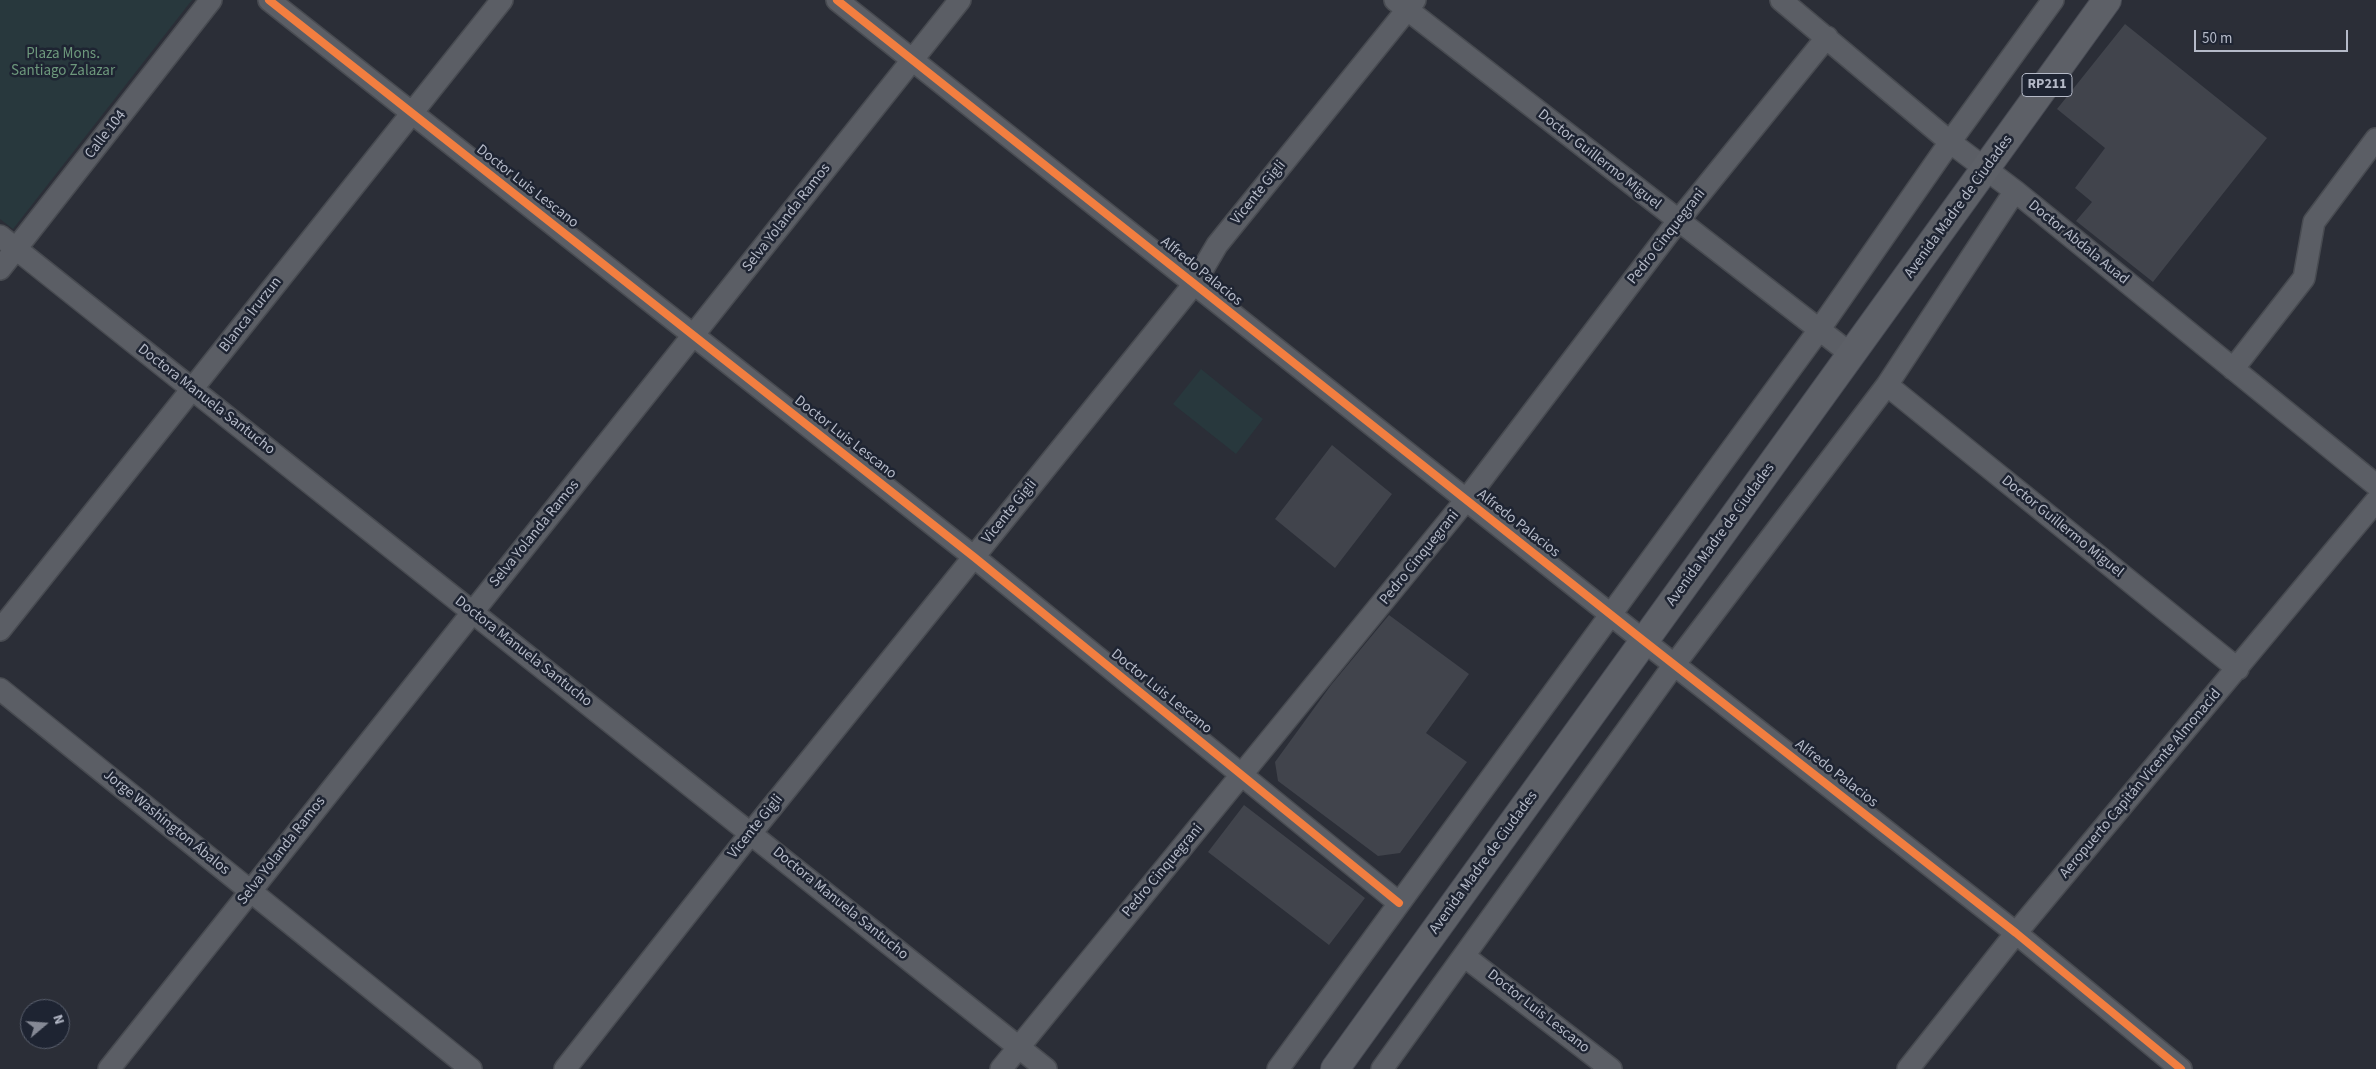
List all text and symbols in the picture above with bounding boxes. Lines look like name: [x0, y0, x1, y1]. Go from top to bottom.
scale bar: [2196, 20, 2350, 52]
text: 50 m: [2202, 28, 2232, 49]
park label: Plaza Mons. Santiago Zalazar: [11, 46, 115, 81]
road number: RP211: [2022, 74, 2072, 96]
street label: Doctor Guillermo Miguel: [1534, 106, 1664, 214]
street label: Calle 104: [81, 107, 131, 163]
street label: Avenida Madre de Ciudades: [1901, 132, 2017, 282]
street label: Doctor Luis Lescano: [472, 141, 582, 233]
street label: Vicente Gigli: [1228, 157, 1290, 229]
street label: Selva Yolanda Ramos: [739, 160, 835, 276]
street label: Pedro Cinquegrani: [1624, 186, 1710, 288]
street label: Doctor Abdala Auad: [2024, 197, 2132, 289]
street label: Alfredo Palacios: [1156, 234, 1246, 310]
street label: Blanca Irurzun: [216, 274, 286, 356]
street label: Doctora Manuela Santucho: [134, 341, 278, 459]
street label: Doctor Luis Lescano: [790, 392, 900, 484]
street label: Avenida Madre de Ciudades: [1663, 460, 1779, 610]
street label: Doctor Guillermo Miguel: [1997, 472, 2127, 582]
street label: Vicente Gigli: [979, 476, 1041, 548]
street label: Selva Yolanda Ramos: [486, 477, 584, 591]
street label: Alfredo Palacios: [1473, 486, 1563, 562]
street label: Pedro Cinquegrani: [1376, 507, 1464, 609]
street label: Doctora Manuela Santucho: [451, 593, 595, 711]
street label: Doctor Luis Lescano: [1107, 646, 1215, 738]
street label: Aeropuerto Capitán Vicente Almonacid: [2056, 686, 2226, 882]
street label: Alfredo Palacios: [1791, 736, 1881, 812]
street label: Jorge Washington Ábalos: [99, 766, 233, 880]
street label: Avenida Madre de Ciudades: [1426, 788, 1542, 938]
street label: Vicente Gigli: [725, 791, 787, 863]
street label: Selva Yolanda Ramos: [234, 793, 330, 909]
street label: Pedro Cinquegrani: [1119, 821, 1207, 921]
street label: Doctora Manuela Santucho: [769, 844, 911, 964]
street label: Doctor Luis Lescano: [1483, 966, 1593, 1058]
north arrow: [20, 999, 70, 1049]
text: N: [47, 1012, 69, 1027]

